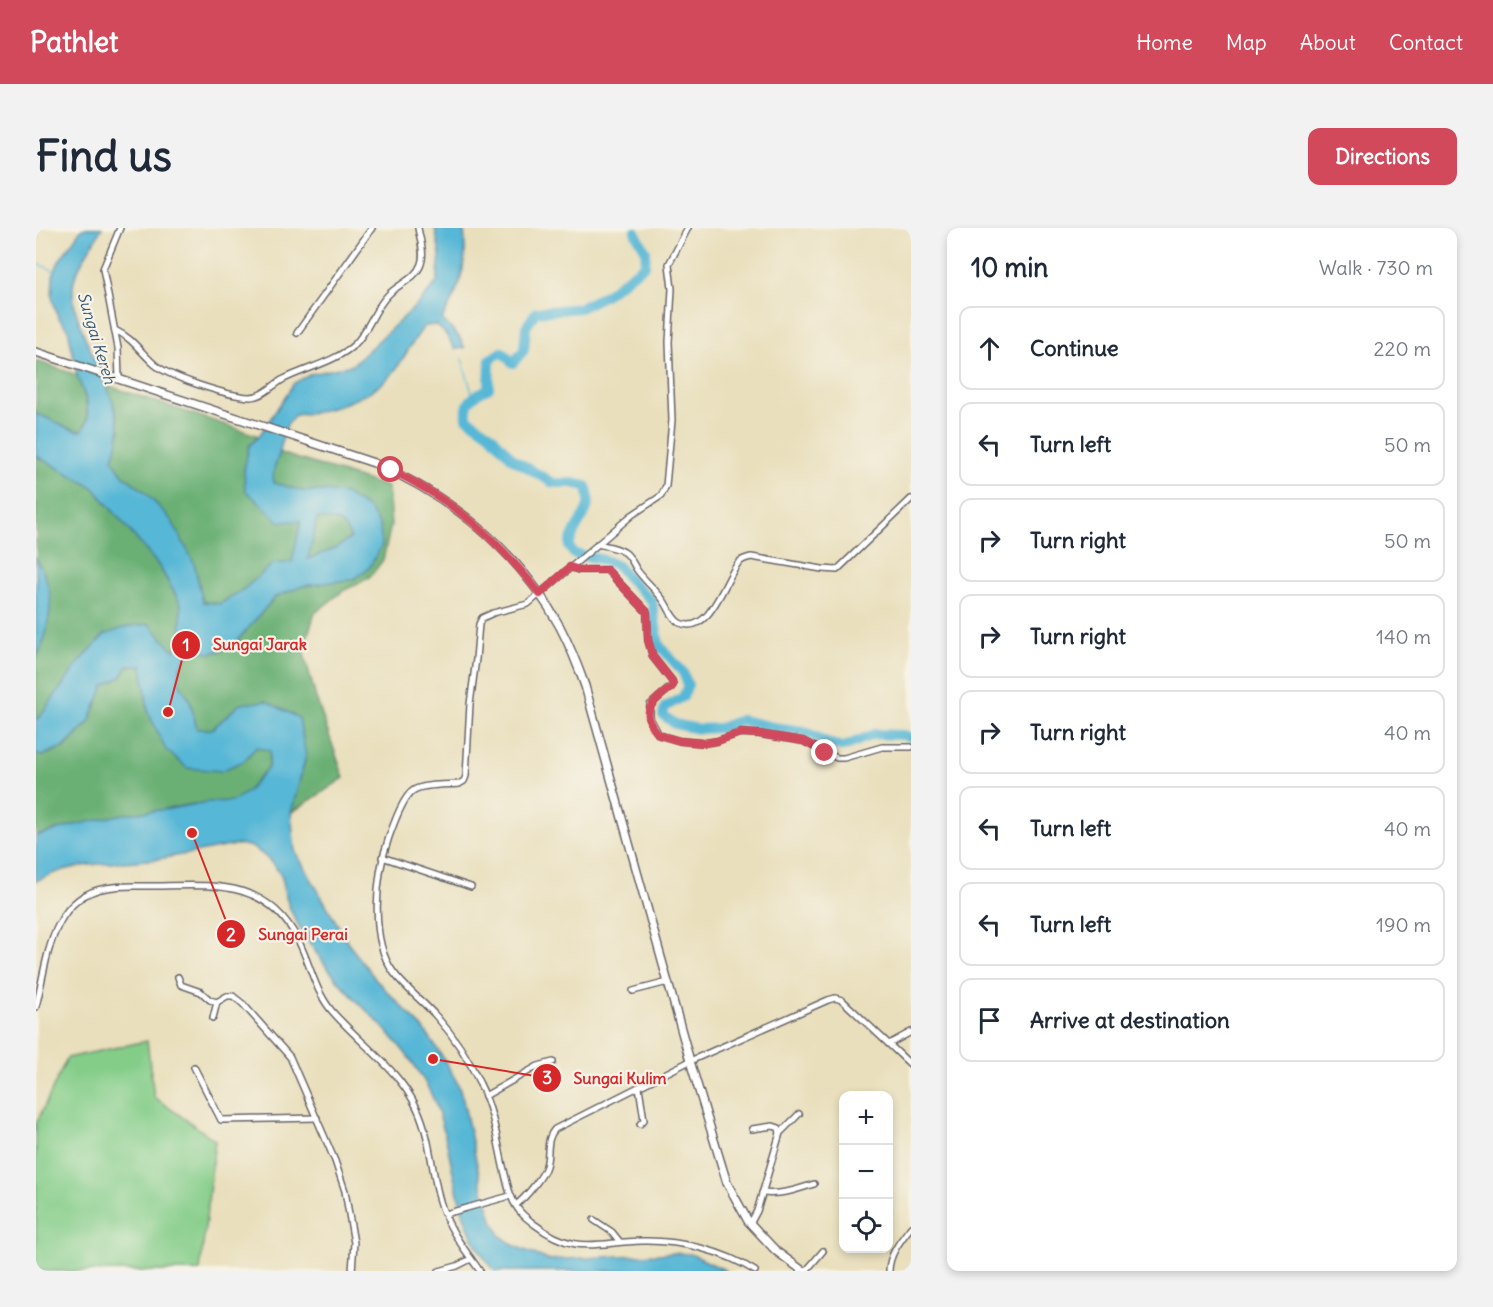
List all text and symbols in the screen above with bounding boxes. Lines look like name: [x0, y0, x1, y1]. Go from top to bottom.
text: Pathlet: [30, 24, 119, 60]
text: Home: [1136, 29, 1193, 56]
text: Map: [1226, 29, 1267, 56]
text: About: [1300, 29, 1356, 56]
text: Contact: [1389, 29, 1463, 56]
button: Directions: [1308, 128, 1457, 185]
text: Find us: [36, 130, 172, 182]
text: 10 min: [971, 251, 1048, 284]
text: Walk · 730 m: [1319, 255, 1433, 280]
water label: Sungai Kereh: [74, 290, 121, 387]
icon: ahead: [973, 332, 1006, 365]
text: Continue: [1030, 334, 1119, 362]
text: 220 m: [1374, 336, 1431, 361]
icon: left: [973, 428, 1006, 461]
text: Turn left: [1030, 430, 1111, 458]
text: 50 m: [1384, 432, 1431, 457]
route start: [377, 456, 403, 482]
icon: right: [973, 524, 1006, 557]
text: Turn right: [1030, 526, 1126, 554]
text: 50 m: [1384, 528, 1431, 553]
icon: right: [973, 620, 1006, 653]
text: Turn right: [1030, 622, 1126, 650]
text: 140 m: [1376, 624, 1431, 649]
callout: Sungai Jarak: [171, 628, 319, 662]
text: 1: [182, 633, 190, 656]
text: Sungai Jarak: [213, 634, 307, 655]
icon: right: [973, 716, 1006, 749]
text: Turn right: [1030, 718, 1126, 746]
text: 40 m: [1384, 720, 1431, 745]
route end: [811, 739, 837, 765]
icon: left: [973, 812, 1006, 845]
text: Turn left: [1030, 814, 1111, 842]
text: 40 m: [1384, 816, 1431, 841]
icon: left: [973, 908, 1006, 941]
text: Turn left: [1030, 910, 1111, 938]
text: 190 m: [1376, 912, 1431, 937]
callout: Sungai Perai: [216, 917, 359, 951]
text: 2: [226, 923, 236, 946]
text: Sungai Perai: [258, 924, 348, 945]
icon: arrive: [973, 1004, 1006, 1037]
text: Arrive at destination: [1030, 1006, 1230, 1034]
callout: Sungai Kulim: [532, 1061, 679, 1095]
text: 3: [542, 1066, 552, 1089]
text: Sungai Kulim: [573, 1068, 667, 1089]
map controls: [839, 1091, 893, 1253]
button: +: [839, 1091, 893, 1145]
button: −: [839, 1145, 893, 1199]
button: locate: [839, 1199, 893, 1253]

